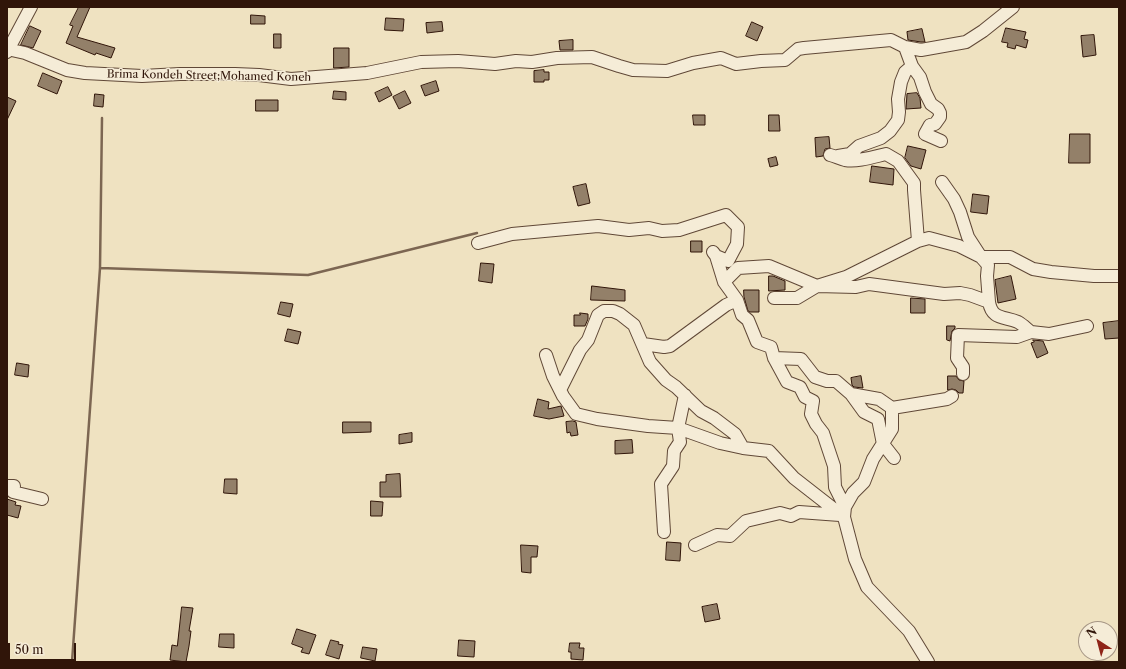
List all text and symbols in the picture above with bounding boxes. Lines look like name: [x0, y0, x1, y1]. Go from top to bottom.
street label: Brima Kondeh Street;Mohamed Koneh: [107, 68, 311, 84]
north arrow: [1078, 621, 1118, 661]
text: N: [1084, 624, 1100, 641]
scale bar: [10, 635, 78, 661]
text: 50 m: [15, 642, 44, 657]

